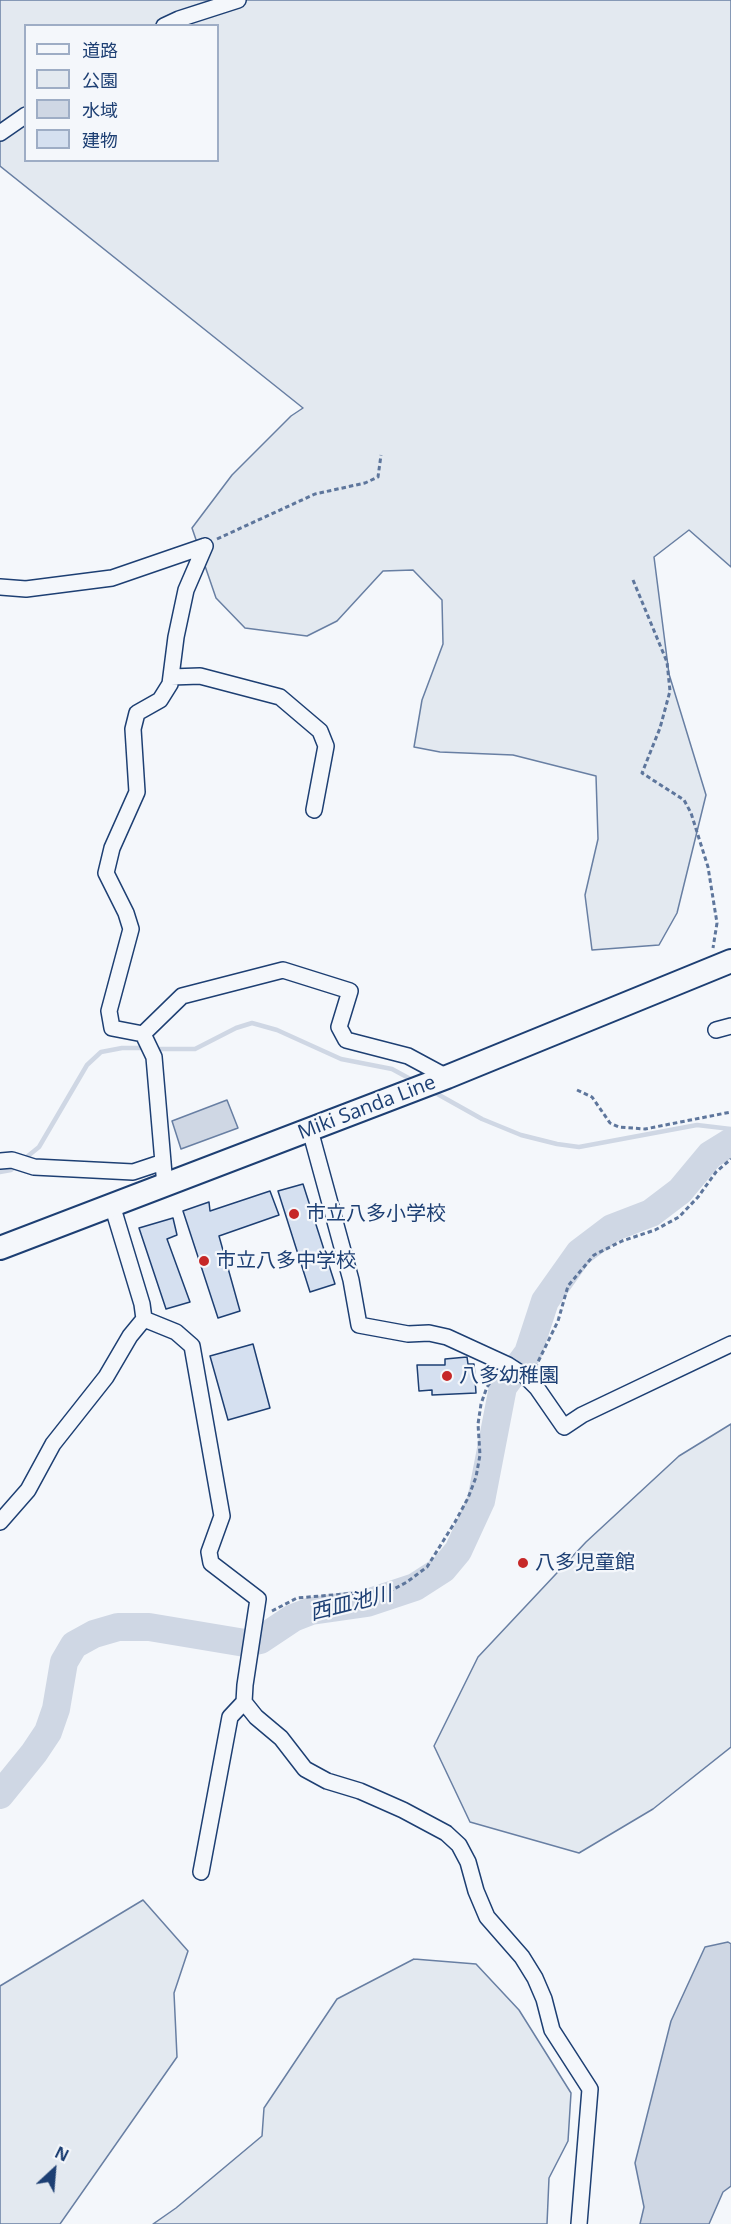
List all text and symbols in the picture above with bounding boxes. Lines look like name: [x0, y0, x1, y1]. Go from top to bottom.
legend: [24, 24, 219, 162]
text: 道路: [82, 38, 118, 62]
text: 公園: [82, 68, 118, 92]
text: 水域: [82, 98, 118, 122]
text: 建物: [82, 128, 118, 152]
street label: Miki Sanda Line: [295, 1071, 439, 1145]
place label: 市立八多小学校: [306, 1202, 446, 1226]
marker: 市立八多小学校: [287, 1207, 301, 1221]
place label: 市立八多中学校: [216, 1249, 356, 1273]
marker: 市立八多中学校: [197, 1254, 211, 1268]
place label: 八多幼稚園: [459, 1364, 559, 1388]
marker: 八多幼稚園: [440, 1369, 454, 1383]
place label: 八多児童館: [535, 1551, 635, 1575]
marker: 八多児童館: [516, 1556, 530, 1570]
water label: 西皿池川: [307, 1582, 395, 1626]
north arrow: [24, 2140, 84, 2200]
text: N: [51, 2141, 73, 2167]

